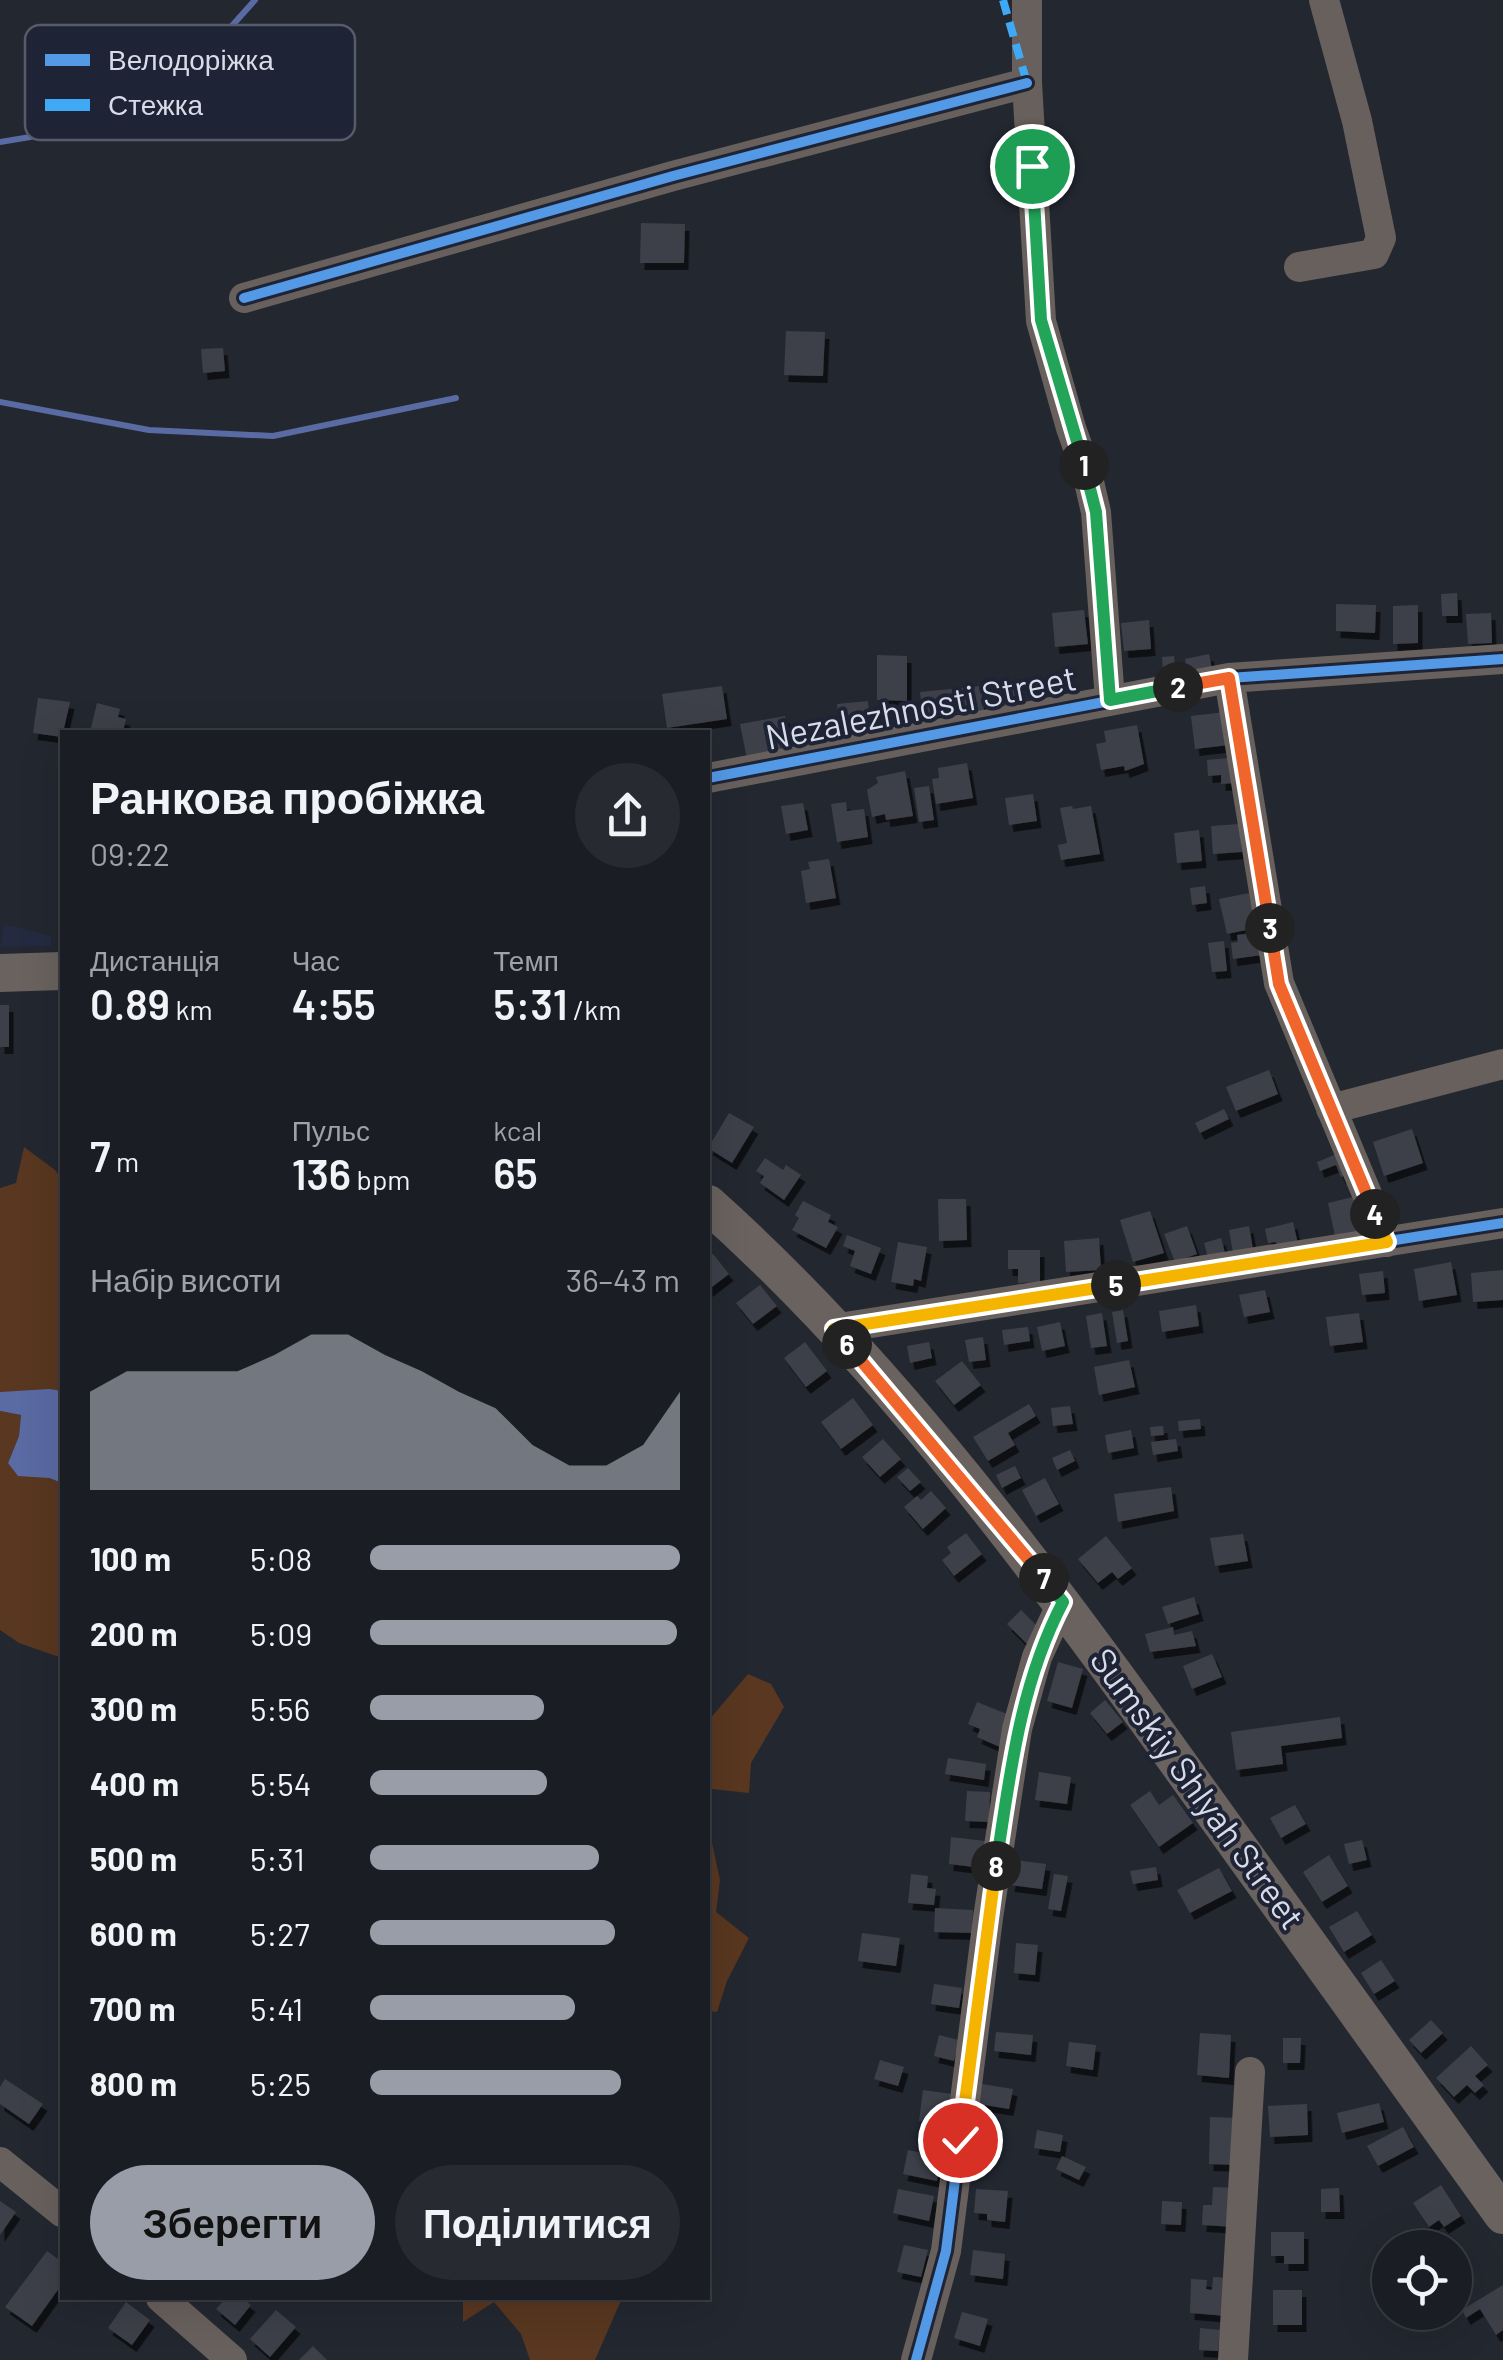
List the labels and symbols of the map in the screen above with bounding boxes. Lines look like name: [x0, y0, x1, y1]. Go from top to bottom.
legend: [25, 25, 355, 140]
text: Велодоріжка: [108, 42, 274, 76]
text: Стежка: [108, 87, 204, 121]
pin: [990, 124, 1075, 209]
pin: 1: [1059, 440, 1109, 490]
street label: Nezalezhnosti Street: [762, 655, 1080, 757]
pin: 2: [1153, 662, 1203, 712]
pin: 3: [1245, 903, 1295, 953]
pin: 4: [1350, 1189, 1400, 1239]
pin: 5: [1091, 1260, 1141, 1310]
pin: 6: [822, 1319, 872, 1369]
pin: 7: [1019, 1553, 1069, 1603]
street label: Sumskiy Shlyah Street: [1083, 1639, 1315, 1936]
pin: 8: [971, 1841, 1021, 1891]
pin: [918, 2098, 1003, 2183]

